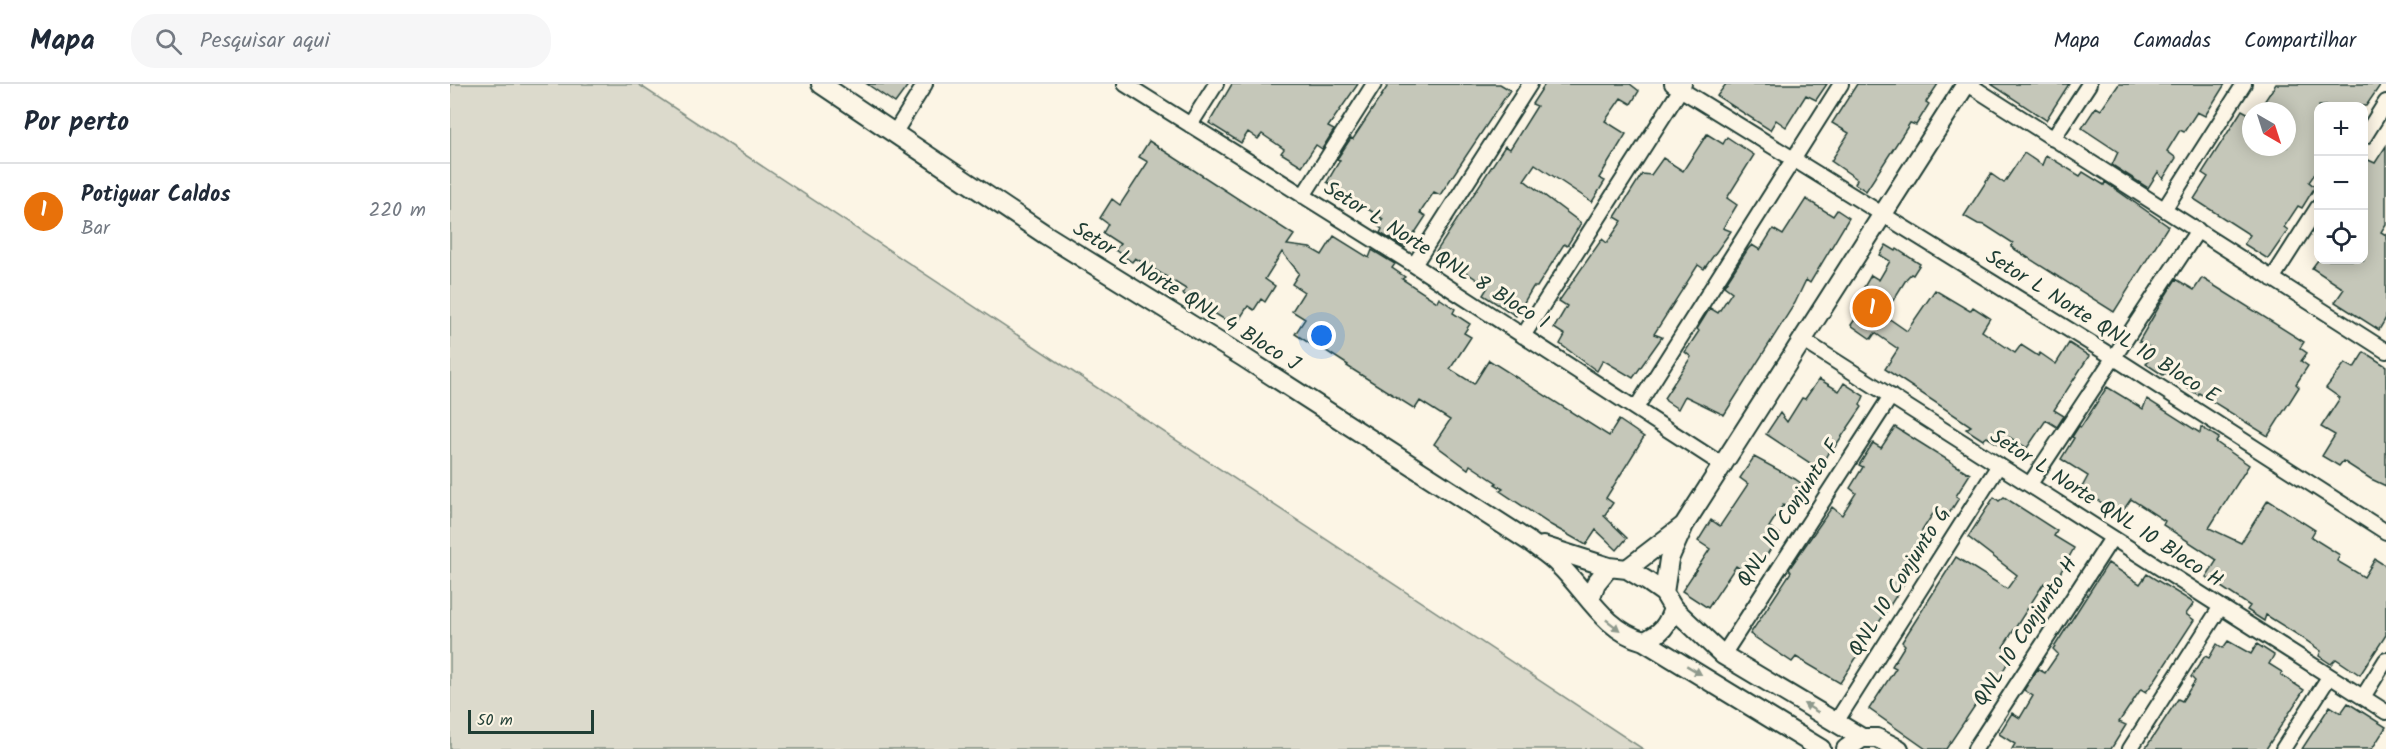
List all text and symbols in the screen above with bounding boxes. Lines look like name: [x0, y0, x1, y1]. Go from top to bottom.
search box: [131, 14, 551, 68]
text: Mapa: [30, 19, 95, 64]
text: Pesquisar aqui: [200, 24, 330, 59]
icon: search: [152, 25, 185, 58]
text: Mapa: [2053, 25, 2100, 58]
text: Camadas: [2133, 25, 2211, 58]
text: Compartilhar: [2244, 25, 2356, 58]
text: Por perto: [24, 102, 129, 144]
north arrow: [2242, 102, 2296, 156]
map controls: [2314, 102, 2368, 264]
button: +: [2314, 102, 2368, 156]
button: −: [2314, 156, 2368, 210]
street label: Setor L Norte QNL 8 Bloco I: [1317, 173, 1555, 339]
text: Potiguar Caldos: [81, 178, 231, 213]
text: 1: [40, 195, 47, 227]
text: 220 m: [369, 195, 426, 227]
button: locate: [2314, 210, 2368, 264]
text: Bar: [81, 213, 110, 245]
street label: Setor L Norte QNL 4 Bloco J: [1066, 213, 1307, 381]
street label: Setor L Norte QNL 10 Bloco E: [1978, 241, 2226, 413]
pin: 1: [1852, 286, 1892, 330]
your location: [1307, 321, 1336, 350]
street label: Setor L Norte QNL 10 Bloco H: [1983, 421, 2229, 597]
street label: QNL 10 Conjunto F: [1729, 432, 1850, 594]
street label: QNL 10 Conjunto G: [1840, 500, 1960, 664]
street label: QNL 10 Conjunto H: [1965, 550, 2087, 714]
one-way arrow: [1605, 618, 1621, 631]
one-way arrow: [1686, 665, 1702, 676]
one-way arrow: [1803, 703, 1820, 713]
scale bar: [468, 707, 594, 734]
text: 50 m: [477, 708, 513, 733]

